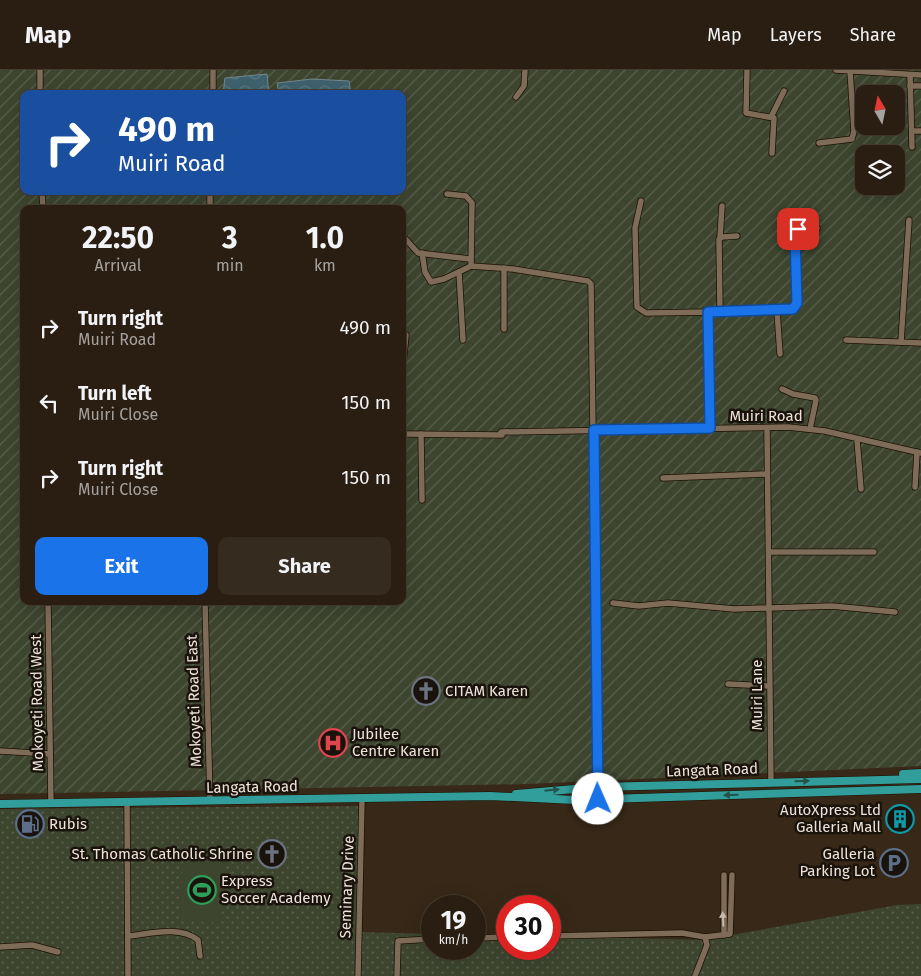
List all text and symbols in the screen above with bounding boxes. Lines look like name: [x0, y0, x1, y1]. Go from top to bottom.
text: Map: [25, 21, 71, 49]
text: Map: [707, 24, 742, 46]
text: Layers: [770, 24, 822, 46]
text: Share: [850, 24, 896, 46]
north arrow: [855, 85, 905, 135]
map controls: [855, 85, 905, 195]
text: 490 m: [118, 108, 215, 150]
icon: right: [35, 110, 100, 175]
button: layers: [855, 145, 905, 195]
text: Muiri Road: [118, 150, 225, 177]
pin: [777, 208, 819, 250]
icon: arrive: [784, 215, 812, 243]
text: 22:50: [82, 220, 154, 256]
text: 3: [222, 220, 238, 256]
text: 1.0: [306, 220, 344, 256]
text: Arrival: [95, 256, 141, 275]
text: min: [216, 256, 244, 275]
text: km: [314, 256, 336, 275]
text: Turn right: [78, 307, 163, 330]
icon: right: [35, 314, 63, 342]
text: 490 m: [339, 316, 391, 339]
text: Muiri Road: [78, 330, 156, 349]
text: Turn left: [78, 382, 152, 405]
icon: left: [35, 389, 63, 417]
text: 150 m: [341, 391, 391, 414]
text: Muiri Close: [78, 405, 158, 424]
street label: Muiri Road: [729, 407, 803, 425]
text: Turn right: [78, 457, 163, 480]
icon: right: [35, 464, 63, 492]
text: 150 m: [341, 466, 391, 489]
text: Muiri Close: [78, 480, 158, 499]
button: Exit: [35, 537, 208, 595]
button: Share: [218, 537, 391, 595]
street label: Mokoyeti Road West: [27, 634, 47, 772]
street label: Mokoyeti Road East: [183, 634, 205, 768]
street label: Muiri Lane: [748, 659, 766, 731]
church icon: CITAM Karen: [411, 676, 441, 706]
place label: CITAM Karen: [445, 682, 528, 700]
place label: Jubilee Centre Karen: [352, 725, 439, 760]
hospital icon: Jubilee Centre Karen: [318, 728, 348, 758]
street label: Langata Road: [666, 759, 758, 781]
position arrow: [571, 772, 623, 824]
one-way arrow: [794, 776, 810, 784]
street label: Langata Road: [206, 777, 298, 797]
one-way arrow: [545, 786, 561, 794]
one-way arrow: [723, 792, 739, 800]
place label: AutoXpress Ltd Galleria Mall: [780, 801, 882, 836]
building icon: AutoXpress Ltd Galleria Mall: [885, 804, 915, 834]
fuel station icon: Rubis: [15, 809, 45, 839]
place label: Rubis: [49, 815, 87, 833]
street label: Seminary Drive: [336, 835, 358, 939]
church icon: St. Thomas Catholic Shrine: [257, 839, 287, 869]
place label: St. Thomas Catholic Shrine: [72, 845, 253, 863]
place label: Galleria Parking Lot: [799, 845, 876, 880]
parking icon: Galleria Parking Lot: [879, 848, 909, 878]
place label: Express Soccer Academy: [221, 872, 331, 907]
sports icon: Express Soccer Academy: [187, 875, 217, 905]
speed limit sign: 30: [496, 895, 561, 960]
text: 19: [441, 906, 466, 936]
one-way arrow: [719, 911, 727, 927]
text: km/h: [439, 933, 468, 947]

